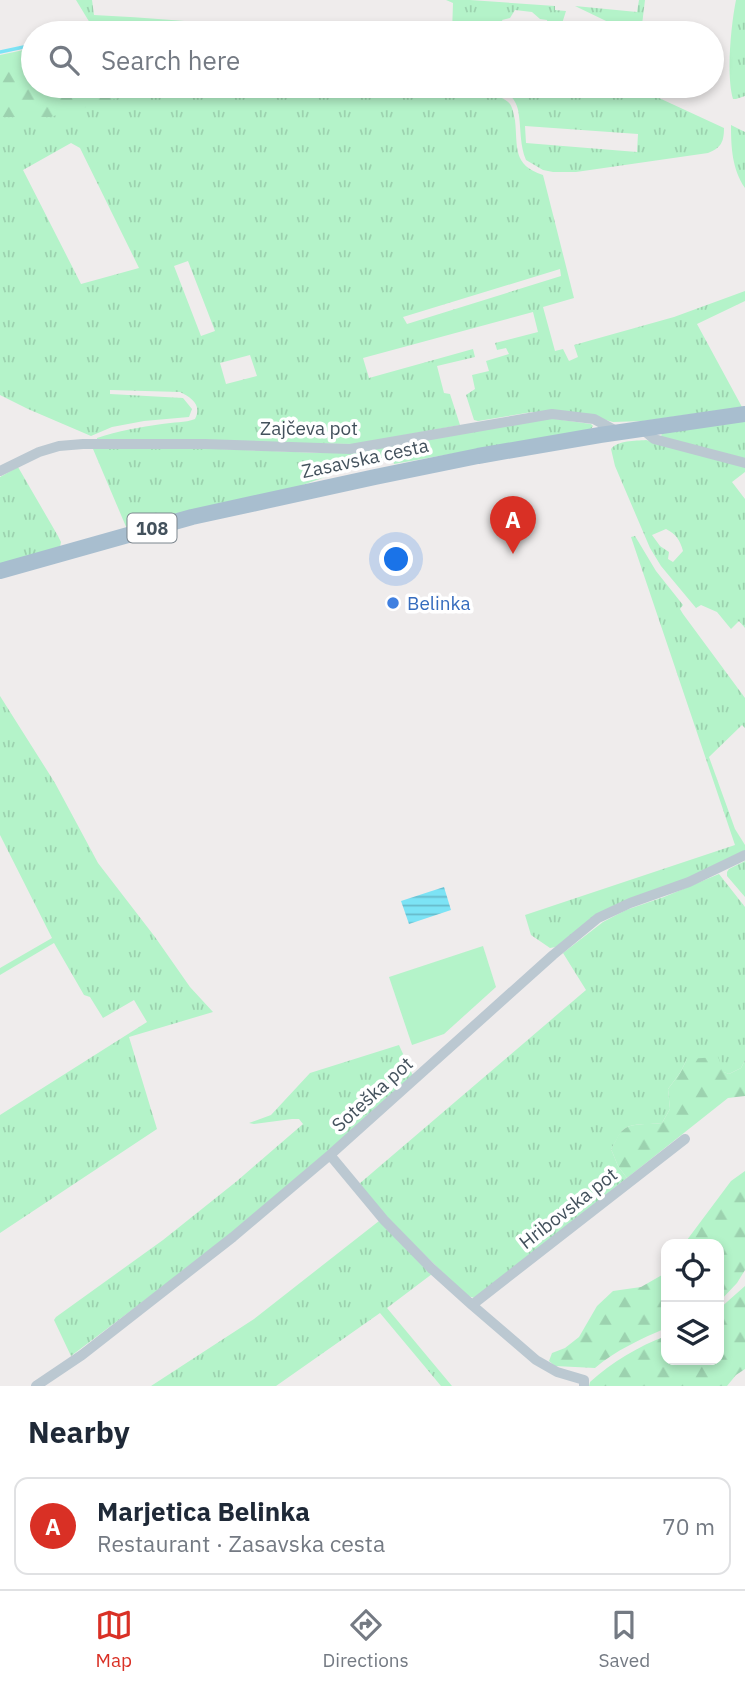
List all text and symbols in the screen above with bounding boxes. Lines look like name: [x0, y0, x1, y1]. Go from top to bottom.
search box: [21, 21, 724, 98]
icon: search: [45, 41, 83, 79]
text: Search here: [101, 43, 240, 77]
street label: Zajčeva pot: [260, 416, 358, 440]
street label: Zasavska cesta: [299, 433, 431, 483]
pin: A: [490, 496, 536, 554]
road number: 108: [128, 514, 176, 542]
your location: [379, 542, 413, 576]
place label: Belinka: [407, 591, 471, 615]
marker: Belinka: [385, 595, 401, 611]
street label: Soteška pot: [326, 1051, 418, 1137]
street label: Hribovska pot: [514, 1162, 622, 1254]
map controls: [661, 1239, 724, 1365]
button: locate: [661, 1239, 724, 1302]
button: layers: [661, 1302, 724, 1365]
text: Nearby: [28, 1412, 130, 1451]
text: Marjetica Belinka: [97, 1494, 310, 1528]
text: A: [45, 1511, 61, 1541]
text: 70 m: [662, 1511, 715, 1541]
text: Restaurant · Zasavska cesta: [97, 1528, 385, 1558]
tab: Map: [95, 1606, 133, 1672]
tab: Directions: [322, 1606, 409, 1672]
tab: Saved: [599, 1606, 650, 1672]

